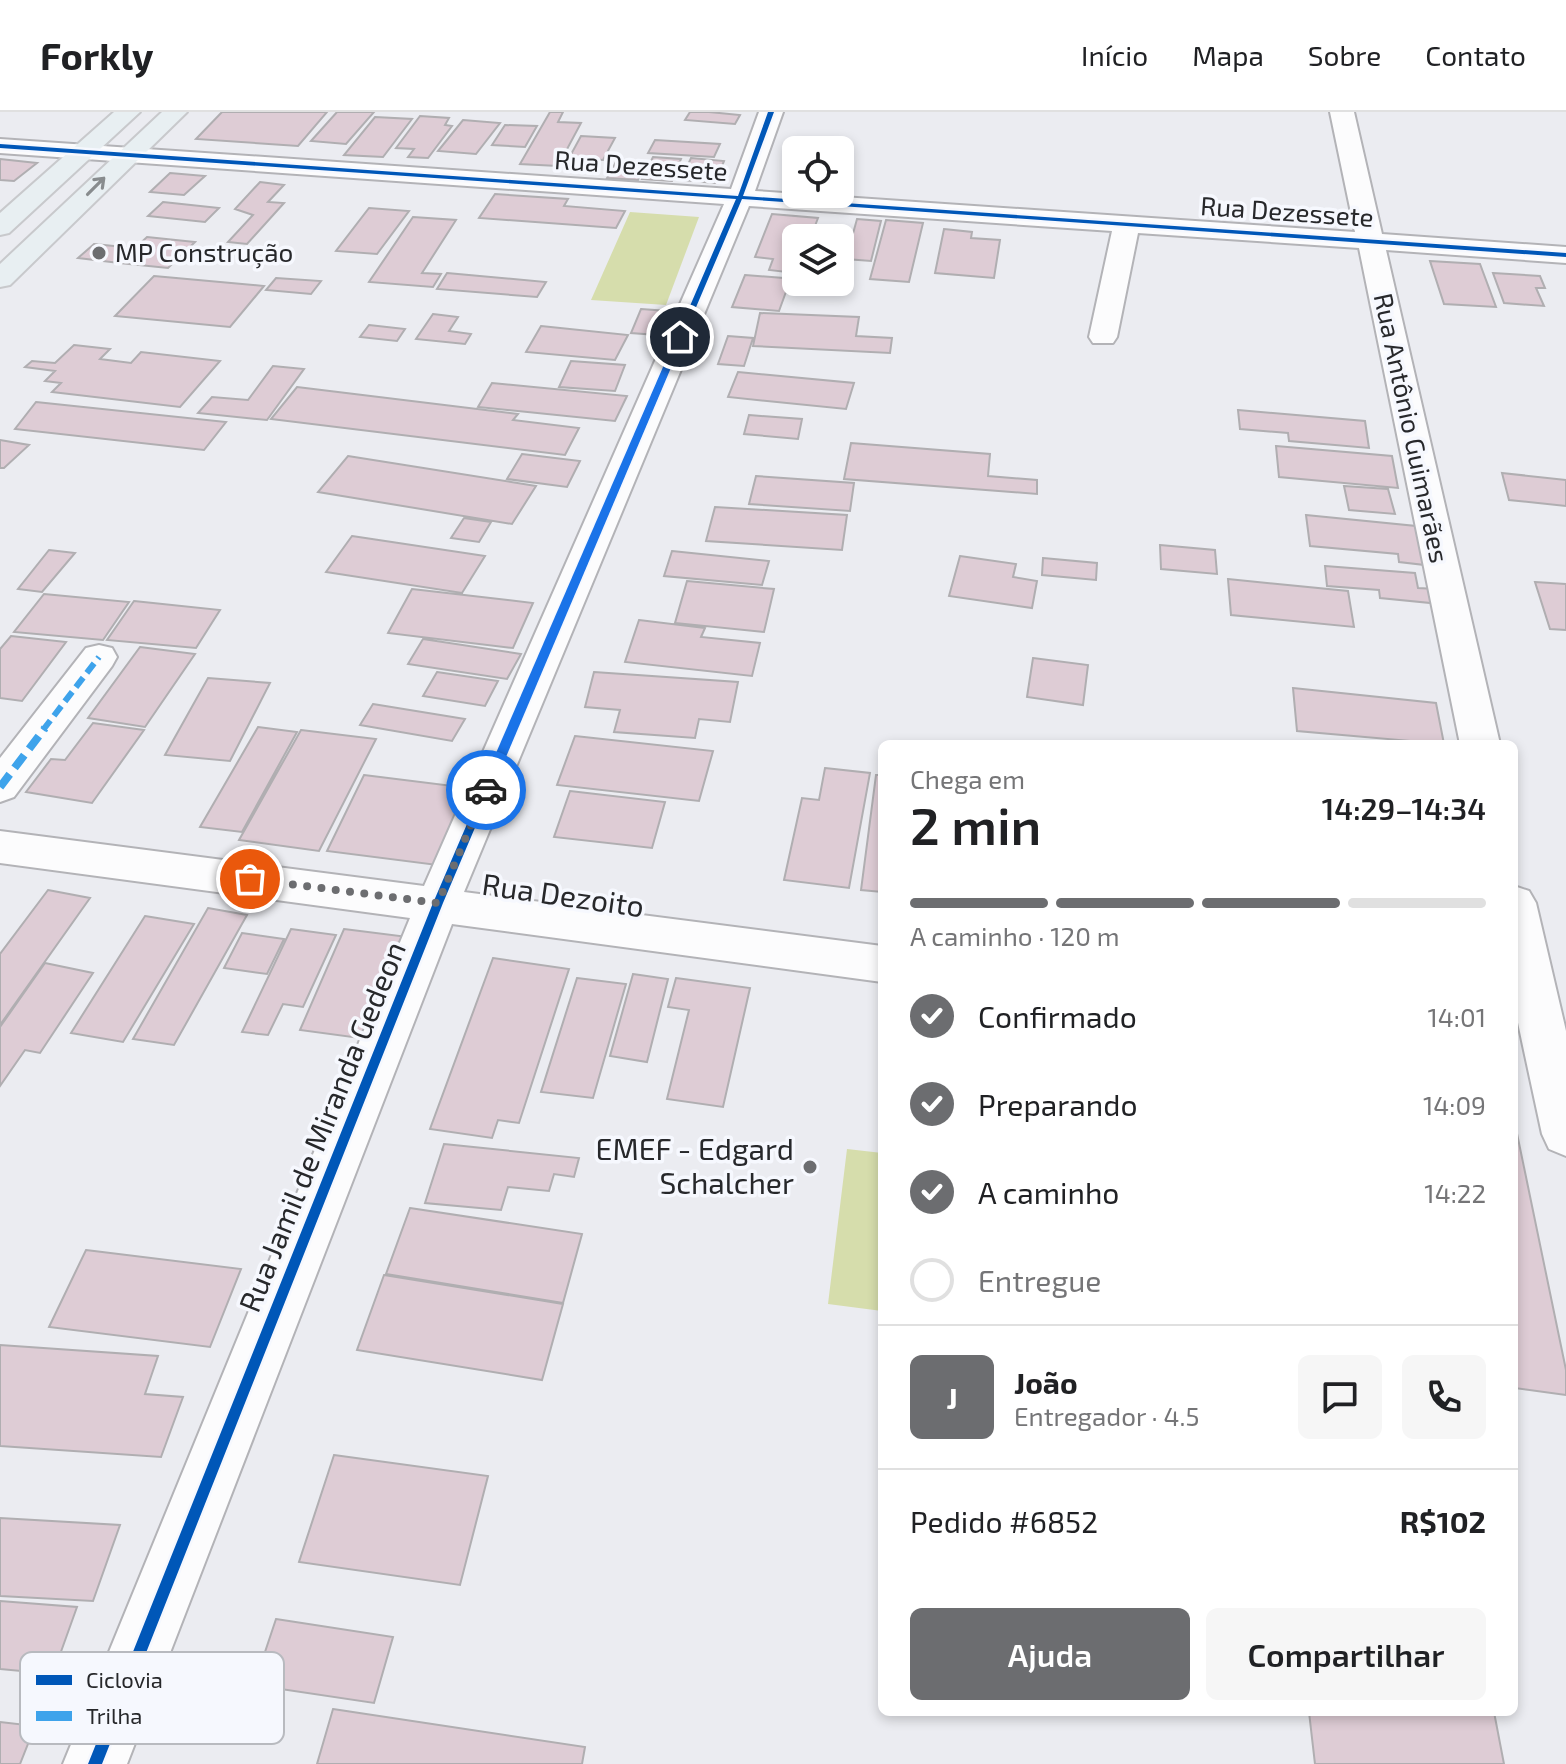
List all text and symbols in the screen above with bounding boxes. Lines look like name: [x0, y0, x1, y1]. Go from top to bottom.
text: Forkly: [40, 32, 153, 78]
text: Início: [1081, 38, 1148, 72]
text: Mapa: [1192, 38, 1264, 72]
text: Sobre: [1308, 38, 1381, 72]
text: Contato: [1425, 38, 1526, 72]
map controls: [782, 136, 854, 296]
button: locate: [782, 136, 854, 208]
street label: Rua Dezessete: [553, 143, 729, 186]
one-way arrow: [86, 177, 105, 196]
street label: Rua Dezessete: [1199, 189, 1375, 232]
button: layers: [782, 224, 854, 296]
place label: MP Construção: [115, 236, 293, 269]
marker: MP Construção: [90, 244, 108, 262]
street label: Rua Antônio Guimarães: [1369, 290, 1456, 565]
pin: [646, 303, 714, 371]
icon: home: [658, 315, 702, 359]
courier: [446, 750, 526, 830]
text: Chega em: [910, 763, 1025, 794]
icon: car: [464, 768, 508, 812]
text: 14:29–14:34: [1322, 790, 1486, 826]
text: 2 min: [910, 793, 1041, 855]
pin: [216, 845, 284, 913]
icon: bag: [228, 857, 272, 901]
street label: Rua Dezoito: [480, 865, 647, 923]
text: A caminho · 120 m: [910, 920, 1119, 951]
street label: Rua Jamil de Miranda Gedeon: [230, 936, 412, 1317]
icon: check: [910, 994, 954, 1038]
text: Confirmado: [978, 998, 1137, 1034]
text: 14:01: [1427, 1001, 1486, 1032]
icon: check: [910, 1082, 954, 1126]
text: Preparando: [978, 1086, 1137, 1122]
text: 14:09: [1423, 1089, 1486, 1120]
place label: EMEF - Edgard Schalcher: [596, 1130, 794, 1200]
marker: EMEF - Edgard Schalcher: [801, 1158, 819, 1176]
icon: check: [910, 1170, 954, 1214]
text: A caminho: [978, 1174, 1119, 1210]
text: 14:22: [1424, 1177, 1486, 1208]
text: Entregue: [978, 1262, 1101, 1298]
button: chat: [1298, 1355, 1382, 1439]
button: phone: [1402, 1355, 1486, 1439]
text: João: [1014, 1364, 1078, 1400]
text: J: [946, 1379, 958, 1415]
text: Entregador · 4.5: [1014, 1400, 1199, 1431]
text: Pedido #6852: [910, 1503, 1098, 1539]
text: R$102: [1400, 1503, 1486, 1539]
button: Ajuda: [910, 1608, 1190, 1700]
button: Compartilhar: [1206, 1608, 1486, 1700]
legend: [20, 1652, 284, 1744]
text: Ciclovia: [86, 1666, 163, 1692]
text: Trilha: [86, 1702, 142, 1728]

